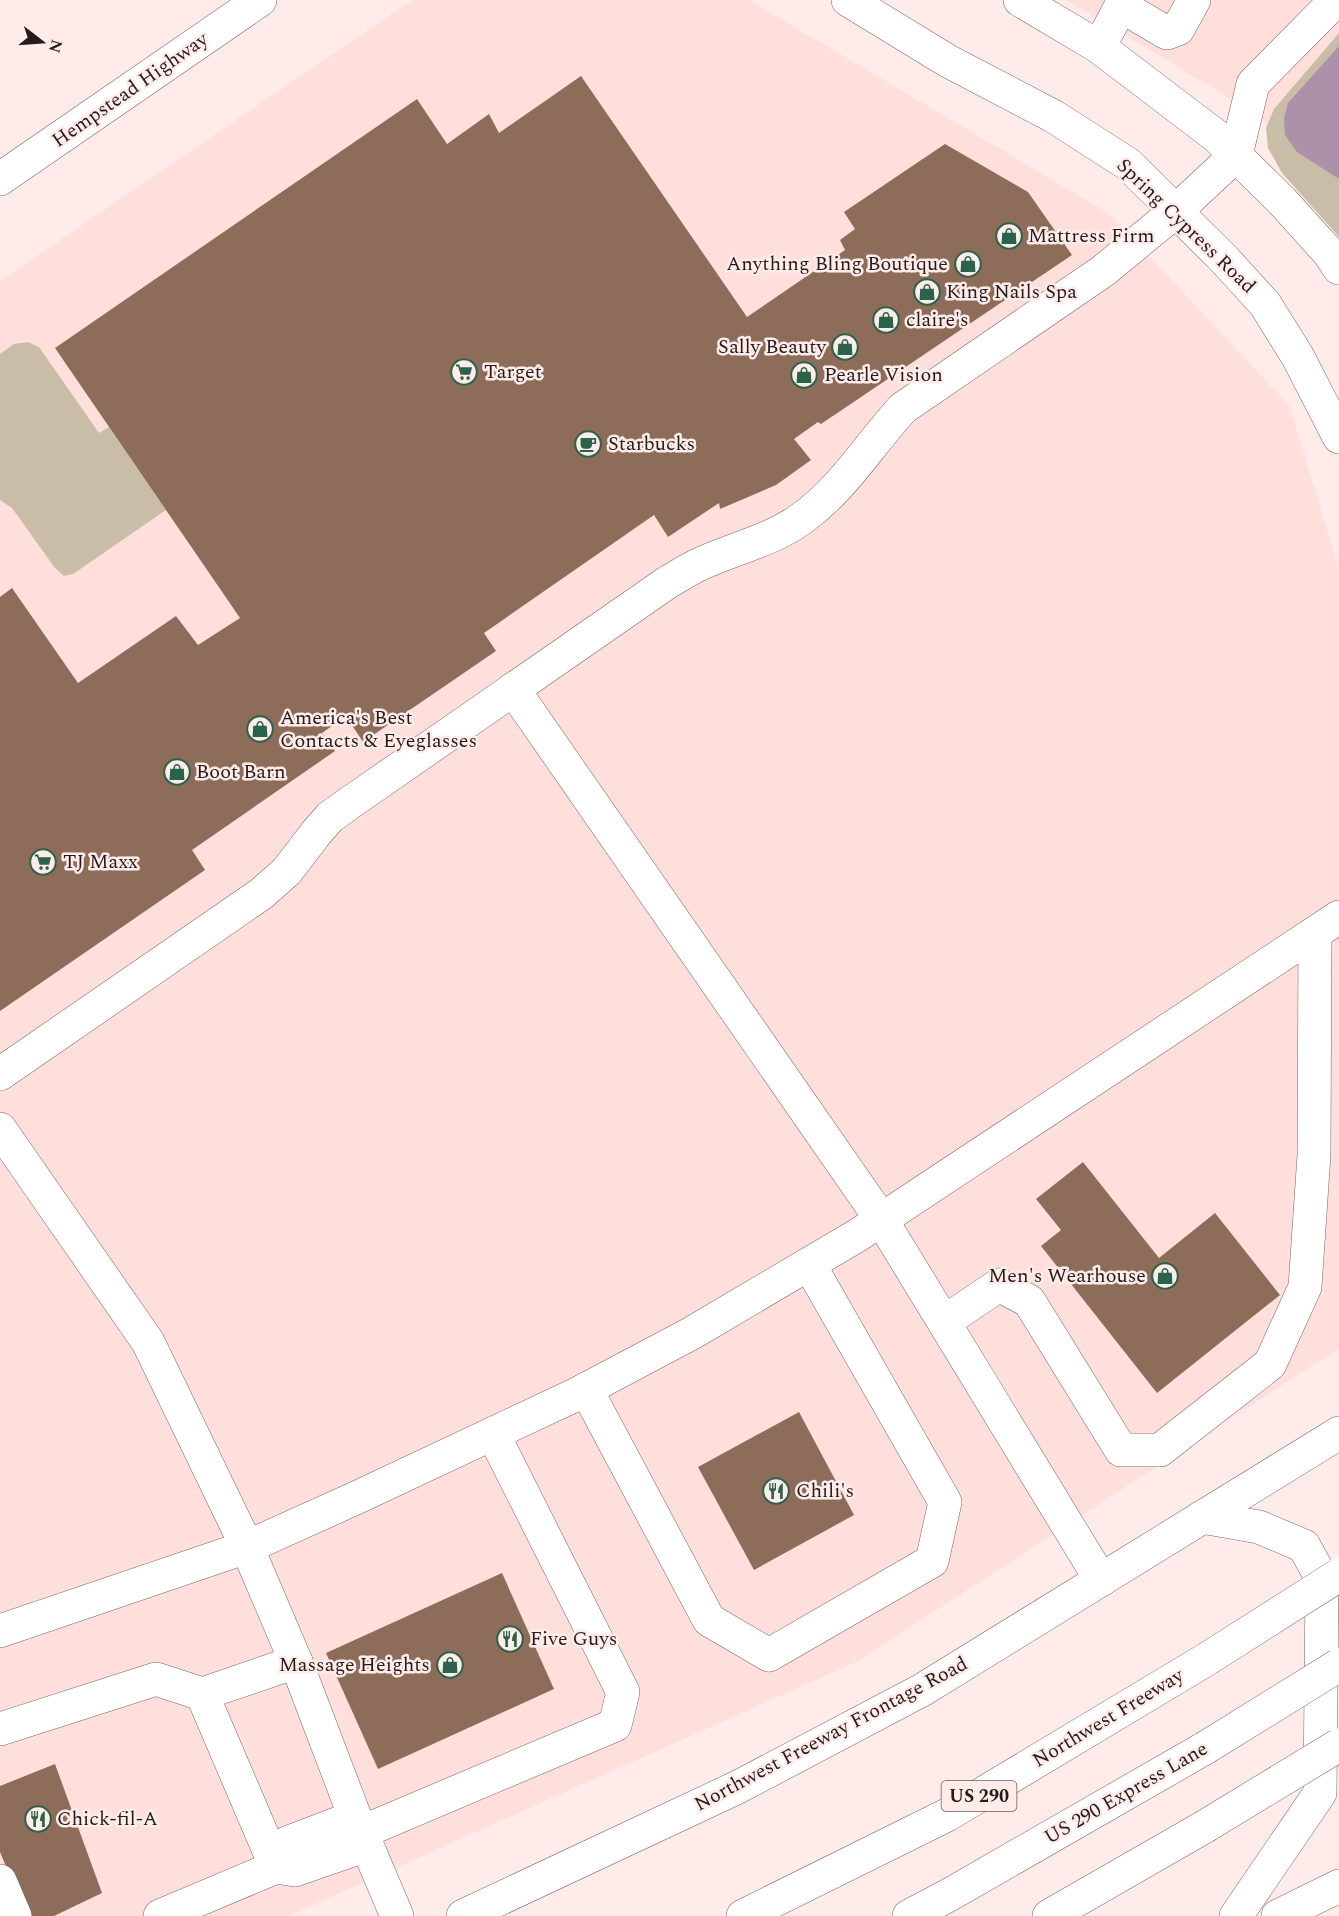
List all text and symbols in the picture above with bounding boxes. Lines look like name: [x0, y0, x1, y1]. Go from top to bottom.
north arrow: [12, 12, 72, 72]
street label: Hempstead Highway: [46, 24, 215, 155]
text: N: [42, 36, 69, 56]
street label: Spring Cypress Road: [1109, 151, 1263, 301]
shop icon: Mattress Firm: [994, 221, 1024, 251]
place label: Mattress Firm: [1028, 221, 1155, 251]
place label: Anything Bling Boutique: [726, 249, 948, 279]
shop icon: Anything Bling Boutique: [953, 249, 983, 279]
shop icon: King Nails Spa: [912, 277, 942, 307]
place label: King Nails Spa: [946, 277, 1077, 307]
shop icon: claire's: [871, 305, 901, 335]
place label: claire's: [906, 305, 969, 335]
place label: Sally Beauty: [718, 332, 827, 362]
shop icon: Sally Beauty: [830, 332, 860, 362]
supermarket icon: Target: [449, 357, 479, 387]
place label: Target: [484, 357, 542, 387]
shop icon: Pearle Vision: [789, 360, 819, 390]
place label: Pearle Vision: [824, 360, 943, 390]
cafe icon: Starbucks: [573, 429, 603, 459]
place label: Starbucks: [608, 429, 695, 459]
place label: America's Best Contacts & Eyeglasses: [280, 703, 477, 756]
shop icon: America's Best Contacts & Eyeglasses: [245, 714, 275, 744]
shop icon: Boot Barn: [162, 757, 192, 787]
place label: Boot Barn: [196, 757, 286, 787]
supermarket icon: TJ Maxx: [28, 847, 58, 877]
place label: TJ Maxx: [63, 847, 138, 877]
place label: Men's Wearhouse: [988, 1261, 1146, 1291]
shop icon: Men's Wearhouse: [1150, 1261, 1180, 1291]
restaurant icon: Chili's: [761, 1476, 791, 1506]
place label: Chili's: [796, 1476, 854, 1506]
restaurant icon: Five Guys: [495, 1624, 525, 1654]
place label: Five Guys: [530, 1624, 617, 1654]
street label: Northwest Freeway Frontage Road: [689, 1649, 973, 1819]
place label: Massage Heights: [279, 1650, 430, 1680]
shop icon: Massage Heights: [435, 1650, 465, 1680]
street label: Northwest Freeway: [1027, 1660, 1191, 1775]
street label: US 290 Express Lane: [1039, 1734, 1213, 1852]
road number: US 290: [942, 1781, 1016, 1811]
restaurant icon: Chick-fil-A: [23, 1804, 53, 1834]
place label: Chick-fil-A: [57, 1804, 158, 1834]

